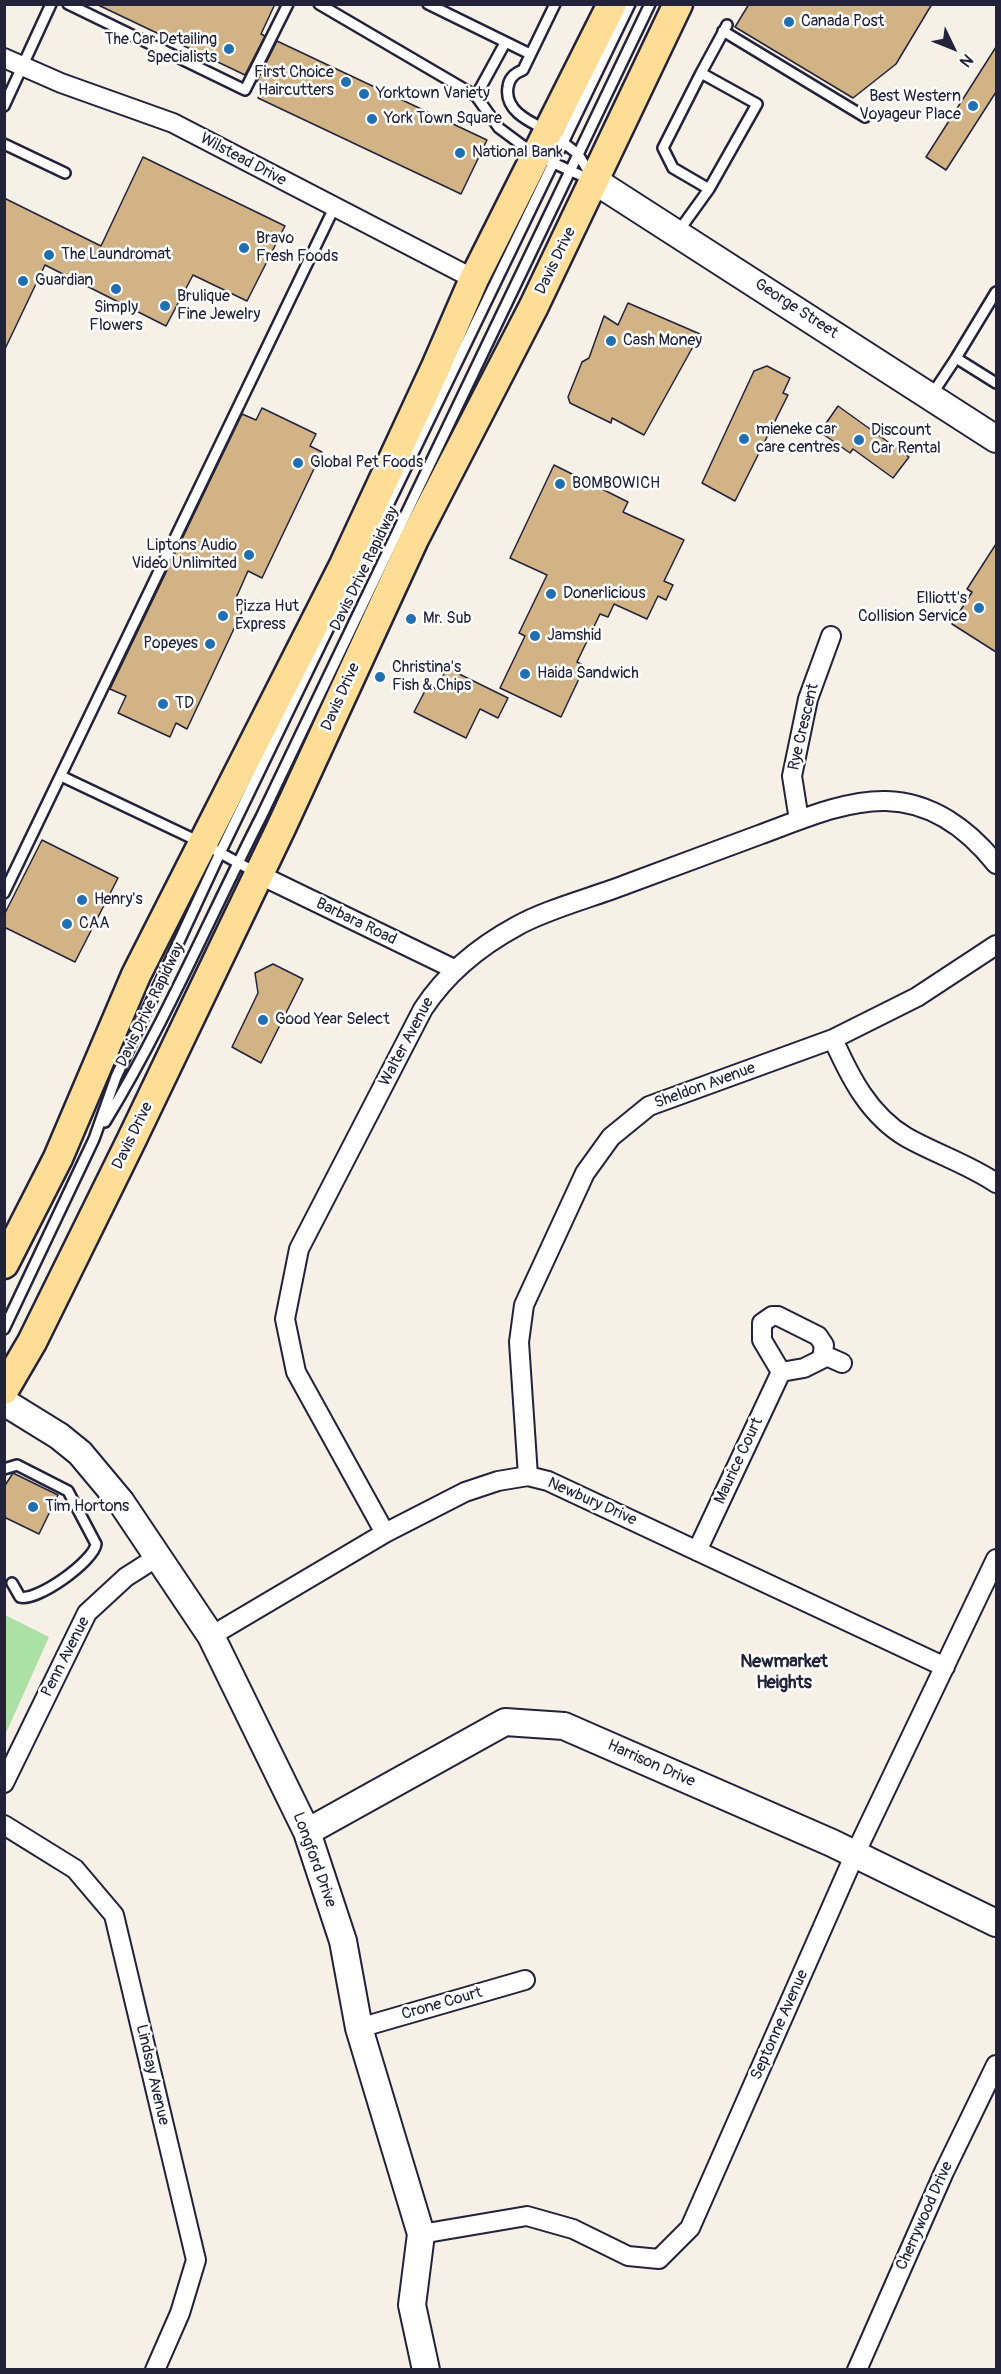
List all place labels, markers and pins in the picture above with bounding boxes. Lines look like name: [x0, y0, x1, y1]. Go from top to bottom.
place label: Canada Post: [801, 12, 884, 32]
marker: Canada Post: [782, 15, 796, 29]
place label: The Car Detailing Specialists: [105, 30, 217, 68]
marker: The Car Detailing Specialists: [222, 42, 236, 56]
place label: First Choice Haircutters: [254, 63, 334, 101]
marker: First Choice Haircutters: [339, 75, 353, 89]
place label: Yorktown Variety: [376, 84, 490, 104]
marker: Yorktown Variety: [357, 87, 371, 101]
place label: Best Western Voyageur Place: [859, 87, 961, 125]
marker: Best Western Voyageur Place: [966, 99, 980, 113]
place label: York Town Square: [384, 109, 502, 129]
marker: York Town Square: [365, 112, 379, 126]
place label: National Bank: [472, 143, 563, 163]
marker: National Bank: [453, 146, 467, 160]
place label: Bravo Fresh Foods: [256, 229, 338, 267]
marker: Bravo Fresh Foods: [237, 241, 251, 255]
place label: The Laundromat: [61, 245, 171, 265]
marker: The Laundromat: [42, 248, 56, 262]
place label: Guardian: [35, 271, 93, 291]
marker: Guardian: [16, 274, 30, 288]
marker: Simply Flowers: [109, 282, 123, 296]
place label: Brulique Fine Jewelry: [177, 287, 260, 325]
place label: Simply Flowers: [89, 298, 143, 336]
marker: Brulique Fine Jewelry: [158, 299, 172, 313]
place label: Cash Money: [623, 331, 702, 351]
marker: Cash Money: [604, 334, 618, 348]
place label: mieneke car care centres: [756, 420, 840, 458]
place label: Discount Car Rental: [871, 421, 941, 459]
marker: mieneke car care centres: [737, 432, 751, 446]
marker: Discount Car Rental: [852, 433, 866, 447]
place label: Global Pet Foods: [310, 453, 423, 473]
marker: Global Pet Foods: [291, 456, 305, 470]
place label: BOMBOWICH: [572, 474, 660, 494]
marker: BOMBOWICH: [553, 477, 567, 491]
place label: Liptons Audio Video Unlimited: [131, 536, 237, 574]
marker: Liptons Audio Video Unlimited: [242, 548, 256, 562]
place label: Donerlicious: [563, 584, 646, 604]
marker: Donerlicious: [544, 587, 558, 601]
place label: Elliott's Collision Service: [858, 589, 967, 627]
place label: Pizza Hut Express: [235, 597, 299, 635]
marker: Elliott's Collision Service: [972, 601, 986, 615]
marker: Pizza Hut Express: [216, 609, 230, 623]
place label: Mr. Sub: [423, 609, 471, 629]
marker: Mr. Sub: [404, 612, 418, 626]
place label: Jamshid: [547, 626, 602, 646]
marker: Jamshid: [528, 629, 542, 643]
place label: Popeyes: [143, 634, 198, 654]
marker: Popeyes: [203, 637, 217, 651]
place label: Christina's Fish & Chips: [392, 658, 471, 696]
place label: Haida Sandwich: [537, 664, 639, 684]
marker: Haida Sandwich: [518, 667, 532, 681]
marker: Christina's Fish & Chips: [373, 670, 387, 684]
place label: TD: [175, 694, 194, 714]
marker: TD: [156, 697, 170, 711]
place label: Henry's: [94, 890, 143, 910]
marker: Henry's: [75, 893, 89, 907]
place label: CAA: [79, 914, 110, 934]
marker: CAA: [60, 917, 74, 931]
place label: Good Year Select: [275, 1010, 390, 1030]
marker: Good Year Select: [256, 1013, 270, 1027]
place label: Tim Hortons: [45, 1497, 129, 1517]
marker: Tim Hortons: [26, 1500, 40, 1514]

